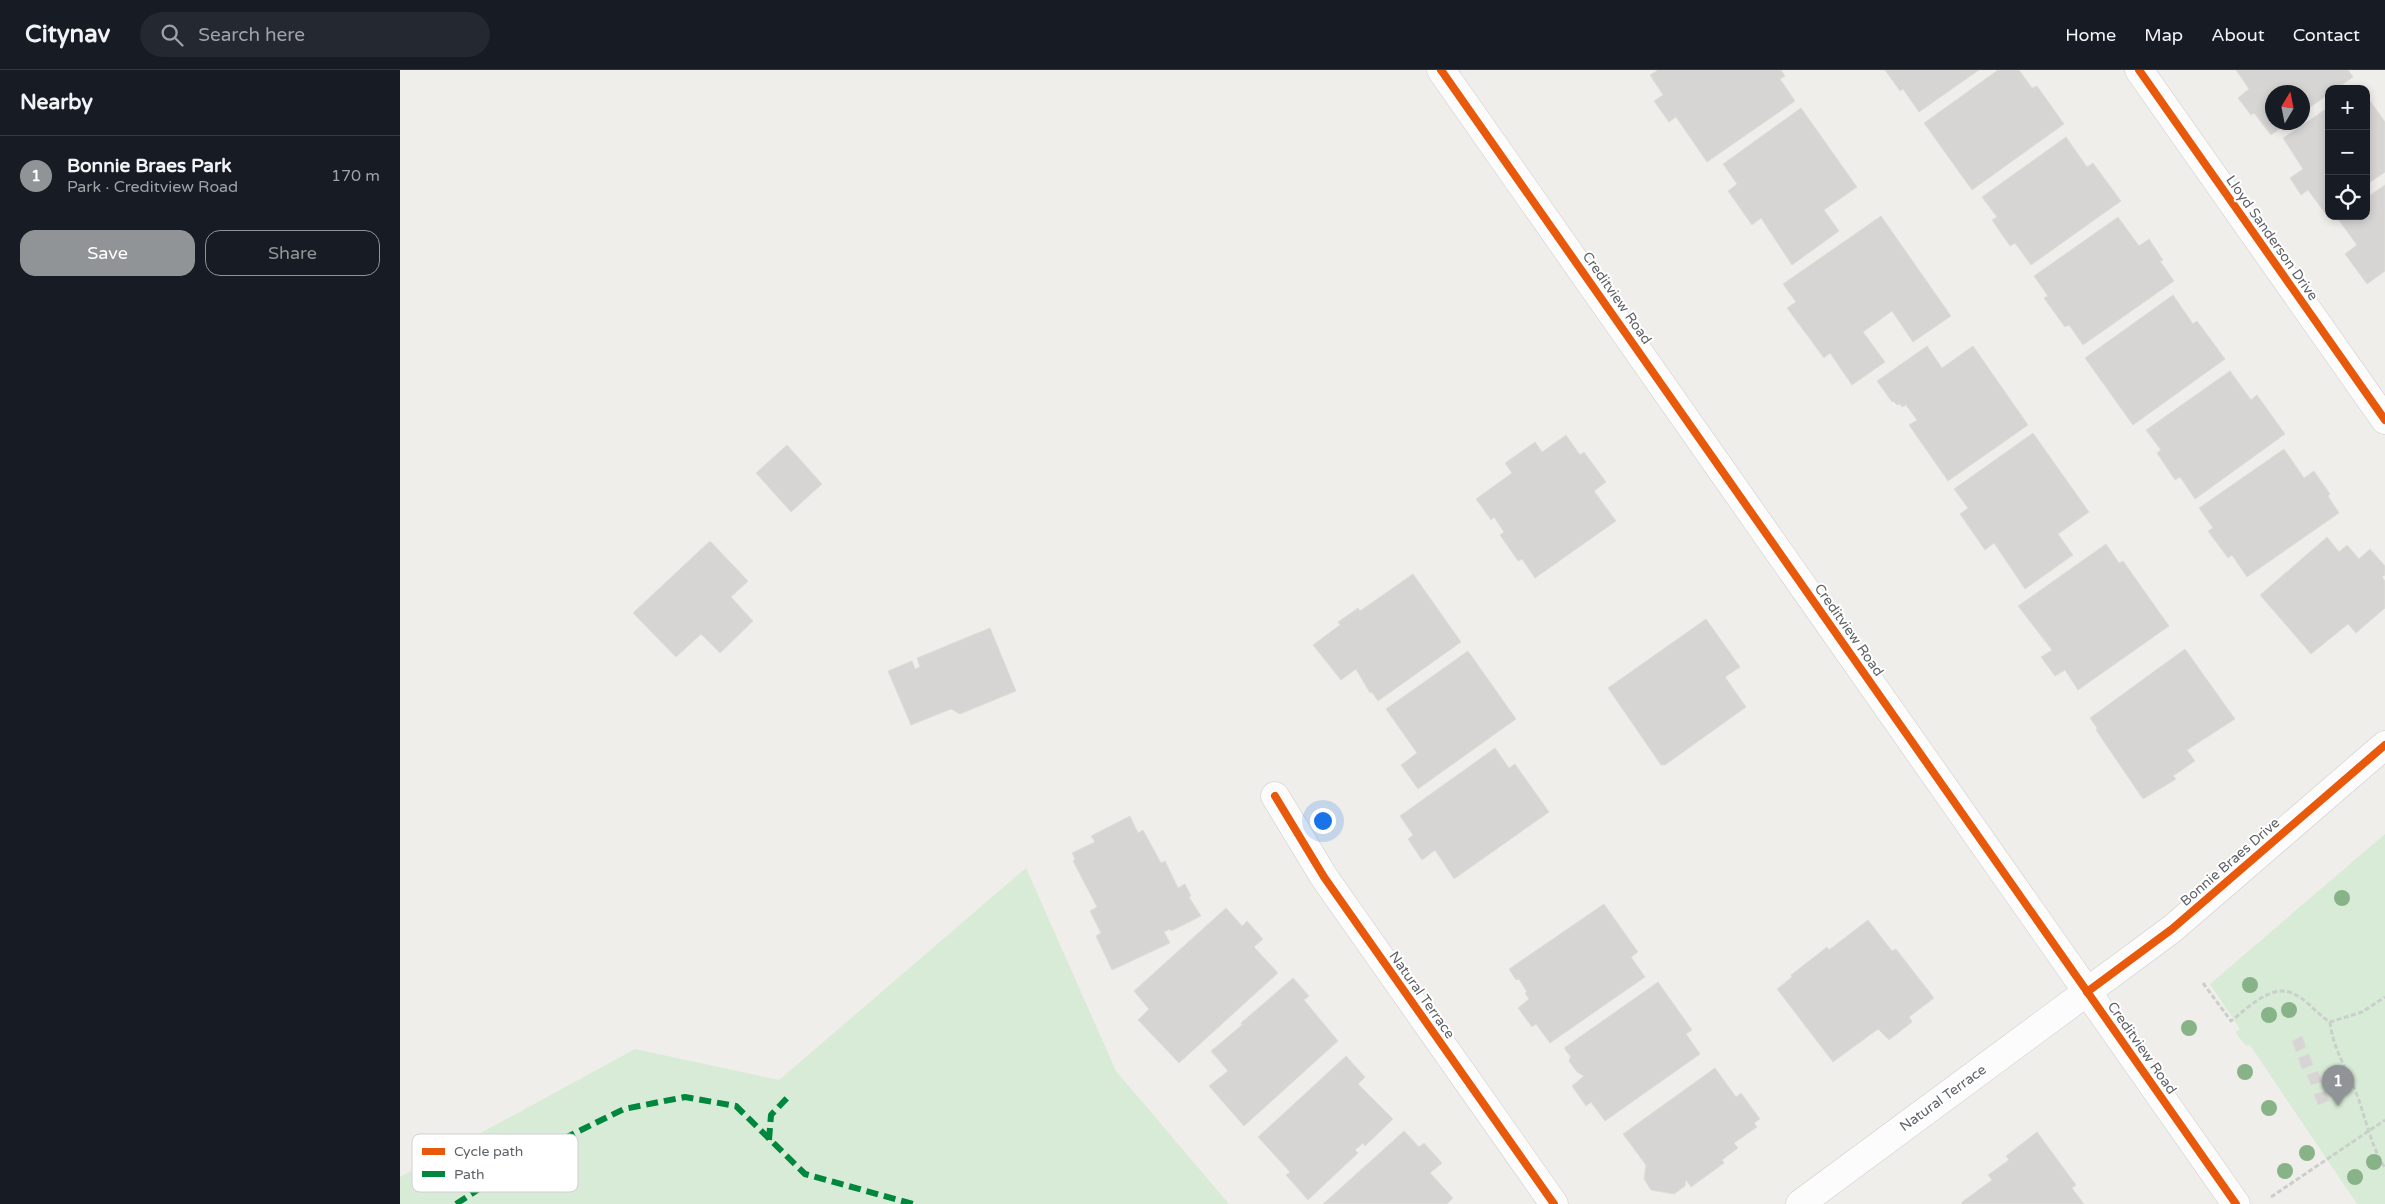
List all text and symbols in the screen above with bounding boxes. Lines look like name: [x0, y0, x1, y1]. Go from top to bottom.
search box: [140, 12, 490, 57]
text: Citynav: [25, 20, 110, 49]
icon: search: [158, 21, 186, 49]
text: Search here: [198, 24, 305, 46]
text: Home: [2065, 24, 2116, 46]
text: Map: [2144, 24, 2183, 46]
text: About: [2211, 24, 2265, 46]
text: Contact: [2293, 24, 2360, 46]
north arrow: [2265, 85, 2310, 130]
map controls: [2325, 85, 2370, 220]
button: +: [2325, 85, 2370, 130]
text: Nearby: [20, 90, 93, 115]
button: −: [2325, 130, 2370, 175]
text: Bonnie Braes Park: [67, 155, 232, 177]
text: 1: [31, 166, 41, 186]
text: 170 m: [331, 166, 380, 186]
street label: Lloyd Sanderson Drive: [2222, 172, 2322, 304]
button: locate: [2325, 175, 2370, 220]
text: Park · Creditview Road: [67, 177, 238, 197]
button: Save: [20, 230, 195, 276]
button: Share: [205, 230, 380, 276]
street label: Creditview Road: [1579, 248, 1655, 348]
street label: Creditview Road: [1811, 580, 1887, 680]
your location: [1310, 808, 1336, 834]
street label: Bonnie Braes Drive: [2177, 814, 2283, 910]
street label: Natural Terrace: [1386, 948, 1458, 1042]
street label: Creditview Road: [2104, 998, 2180, 1098]
street label: Natural Terrace: [1896, 1061, 1990, 1135]
pin: 1: [2322, 1065, 2354, 1106]
legend: [412, 1134, 578, 1192]
text: Cycle path: [454, 1143, 523, 1160]
text: Path: [454, 1166, 485, 1183]

